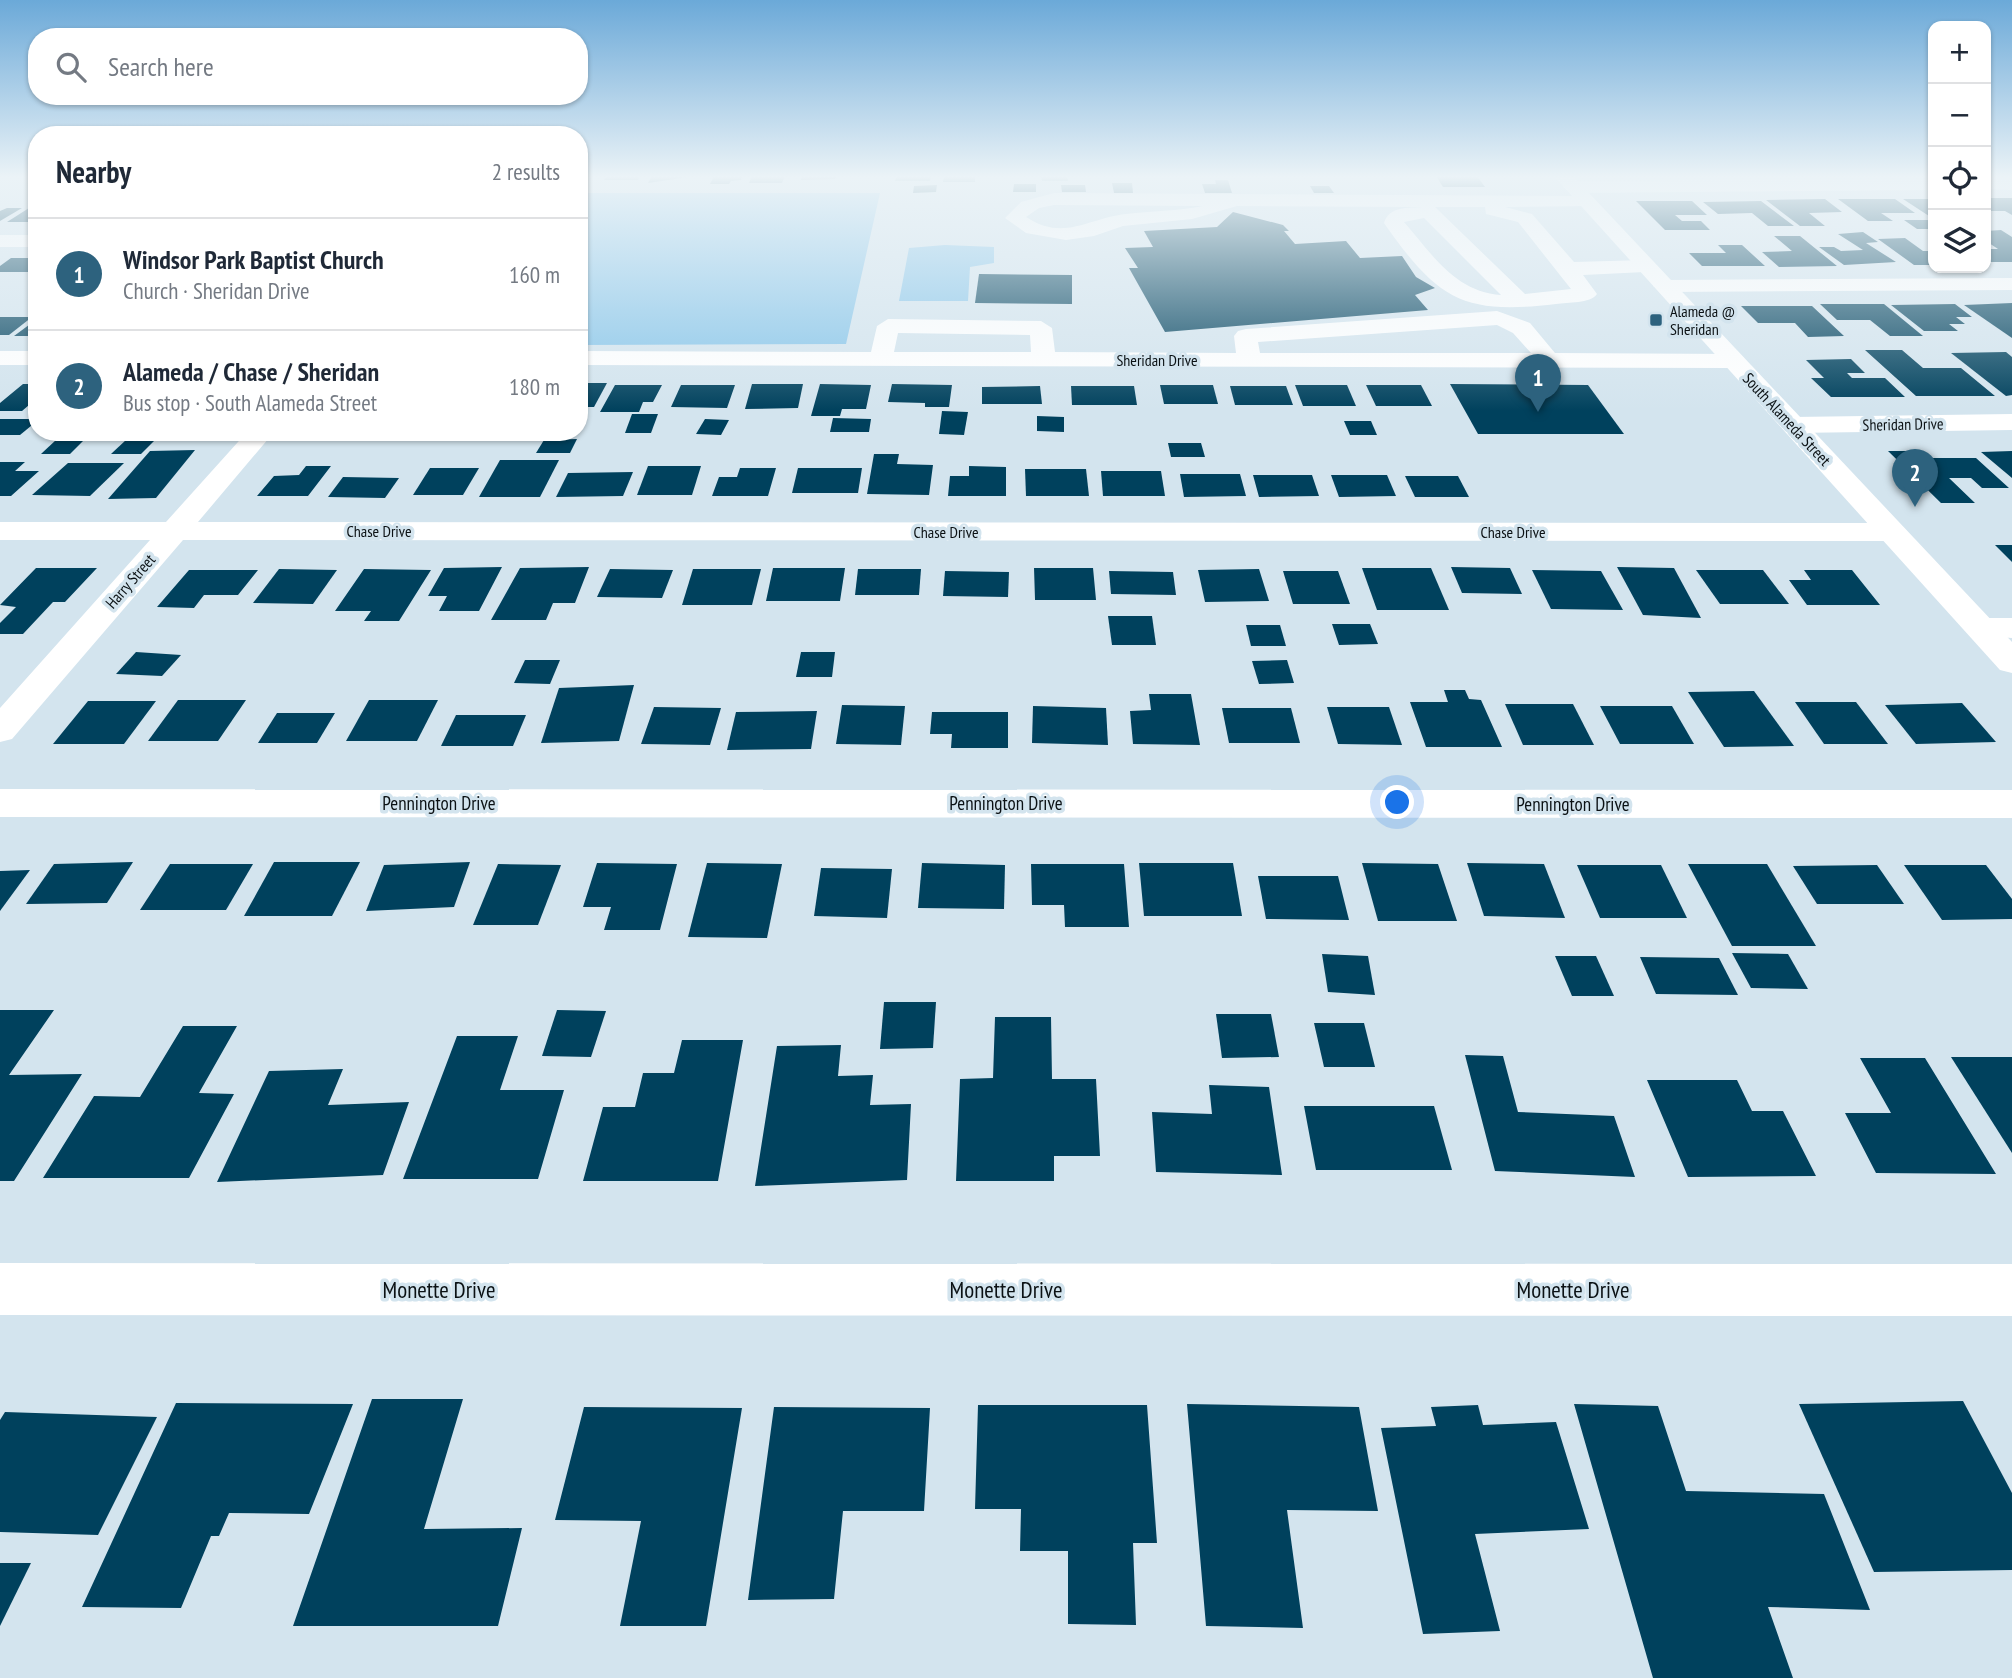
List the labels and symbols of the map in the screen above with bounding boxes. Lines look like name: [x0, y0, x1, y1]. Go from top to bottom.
place label: Alameda @ Sheridan: [1670, 301, 1735, 339]
marker: Alameda @ Sheridan: [1648, 312, 1664, 328]
street label: Sheridan Drive: [1116, 350, 1198, 370]
pin: 1: [1515, 354, 1561, 412]
street label: South Alameda Street: [1739, 368, 1836, 470]
street label: Sheridan Drive: [1862, 413, 1944, 435]
pin: 2: [1892, 449, 1938, 507]
street label: Chase Drive: [346, 521, 412, 541]
street label: Chase Drive: [913, 522, 979, 542]
street label: Chase Drive: [1480, 522, 1546, 542]
street label: Harry Street: [101, 549, 160, 612]
your location: [1380, 785, 1414, 819]
street label: Pennington Drive: [382, 791, 496, 815]
street label: Pennington Drive: [949, 791, 1063, 815]
street label: Pennington Drive: [1516, 792, 1630, 816]
street label: Monette Drive: [383, 1275, 495, 1304]
street label: Monette Drive: [950, 1275, 1062, 1304]
street label: Monette Drive: [1517, 1275, 1629, 1304]

